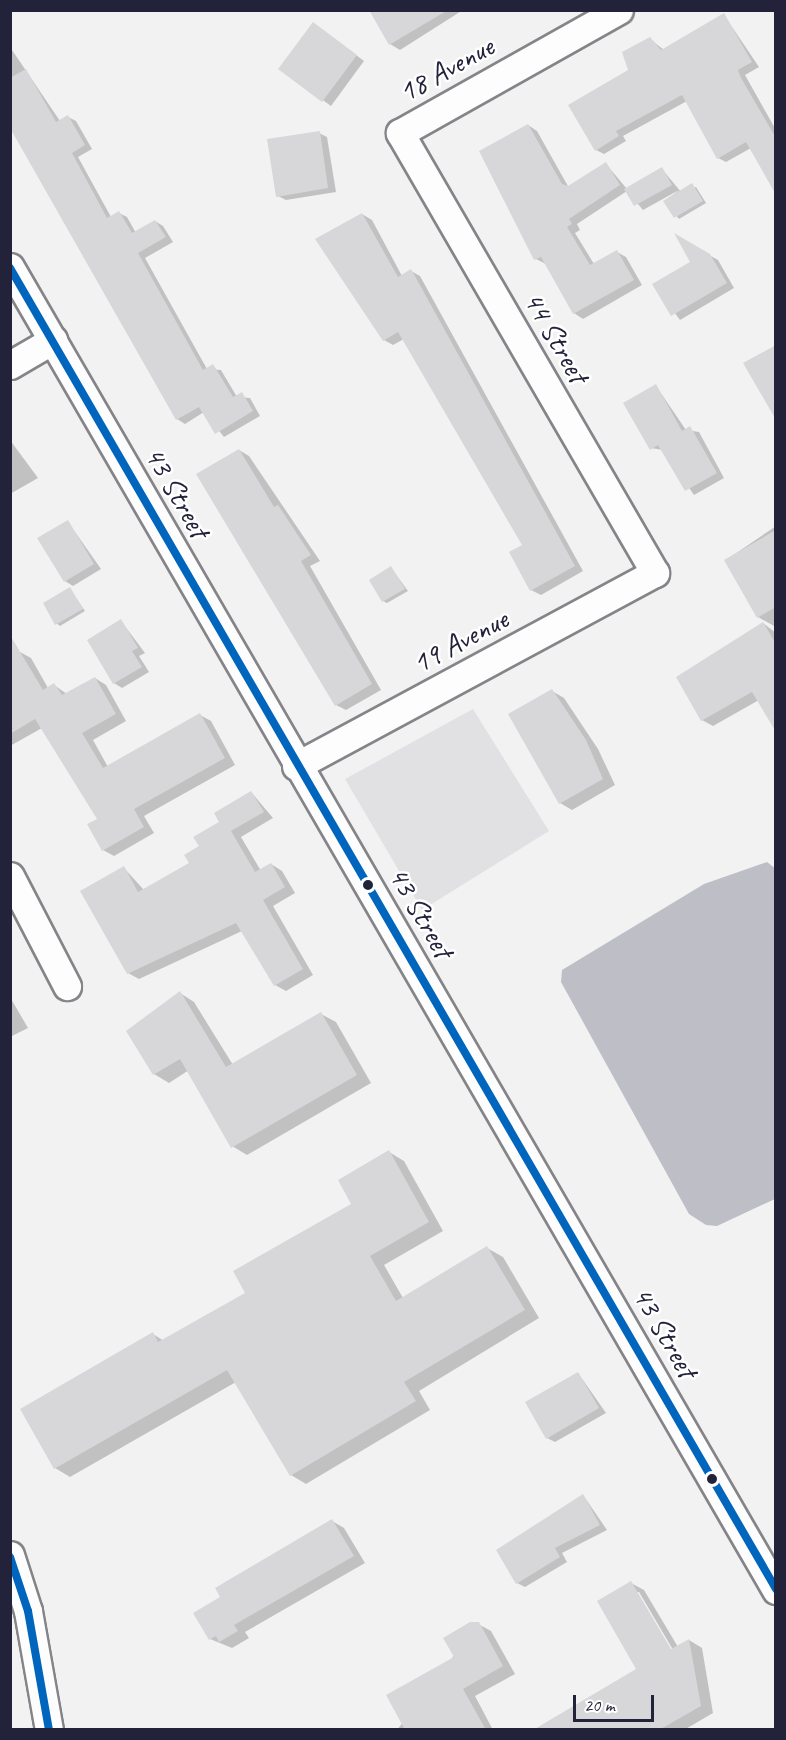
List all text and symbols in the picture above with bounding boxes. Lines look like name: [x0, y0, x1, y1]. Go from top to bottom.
street label: 18 Avenue: [392, 28, 500, 110]
street label: 44 Street: [516, 285, 596, 389]
street label: 43 Street: [137, 440, 217, 544]
street label: 19 Avenue: [406, 601, 514, 681]
street label: 43 Street: [381, 860, 461, 964]
unlabelled marker: [362, 879, 374, 891]
street label: 43 Street: [625, 1280, 705, 1384]
unlabelled marker: [706, 1473, 718, 1485]
scale bar: [576, 1683, 657, 1721]
text: 20 m: [584, 1694, 615, 1716]

